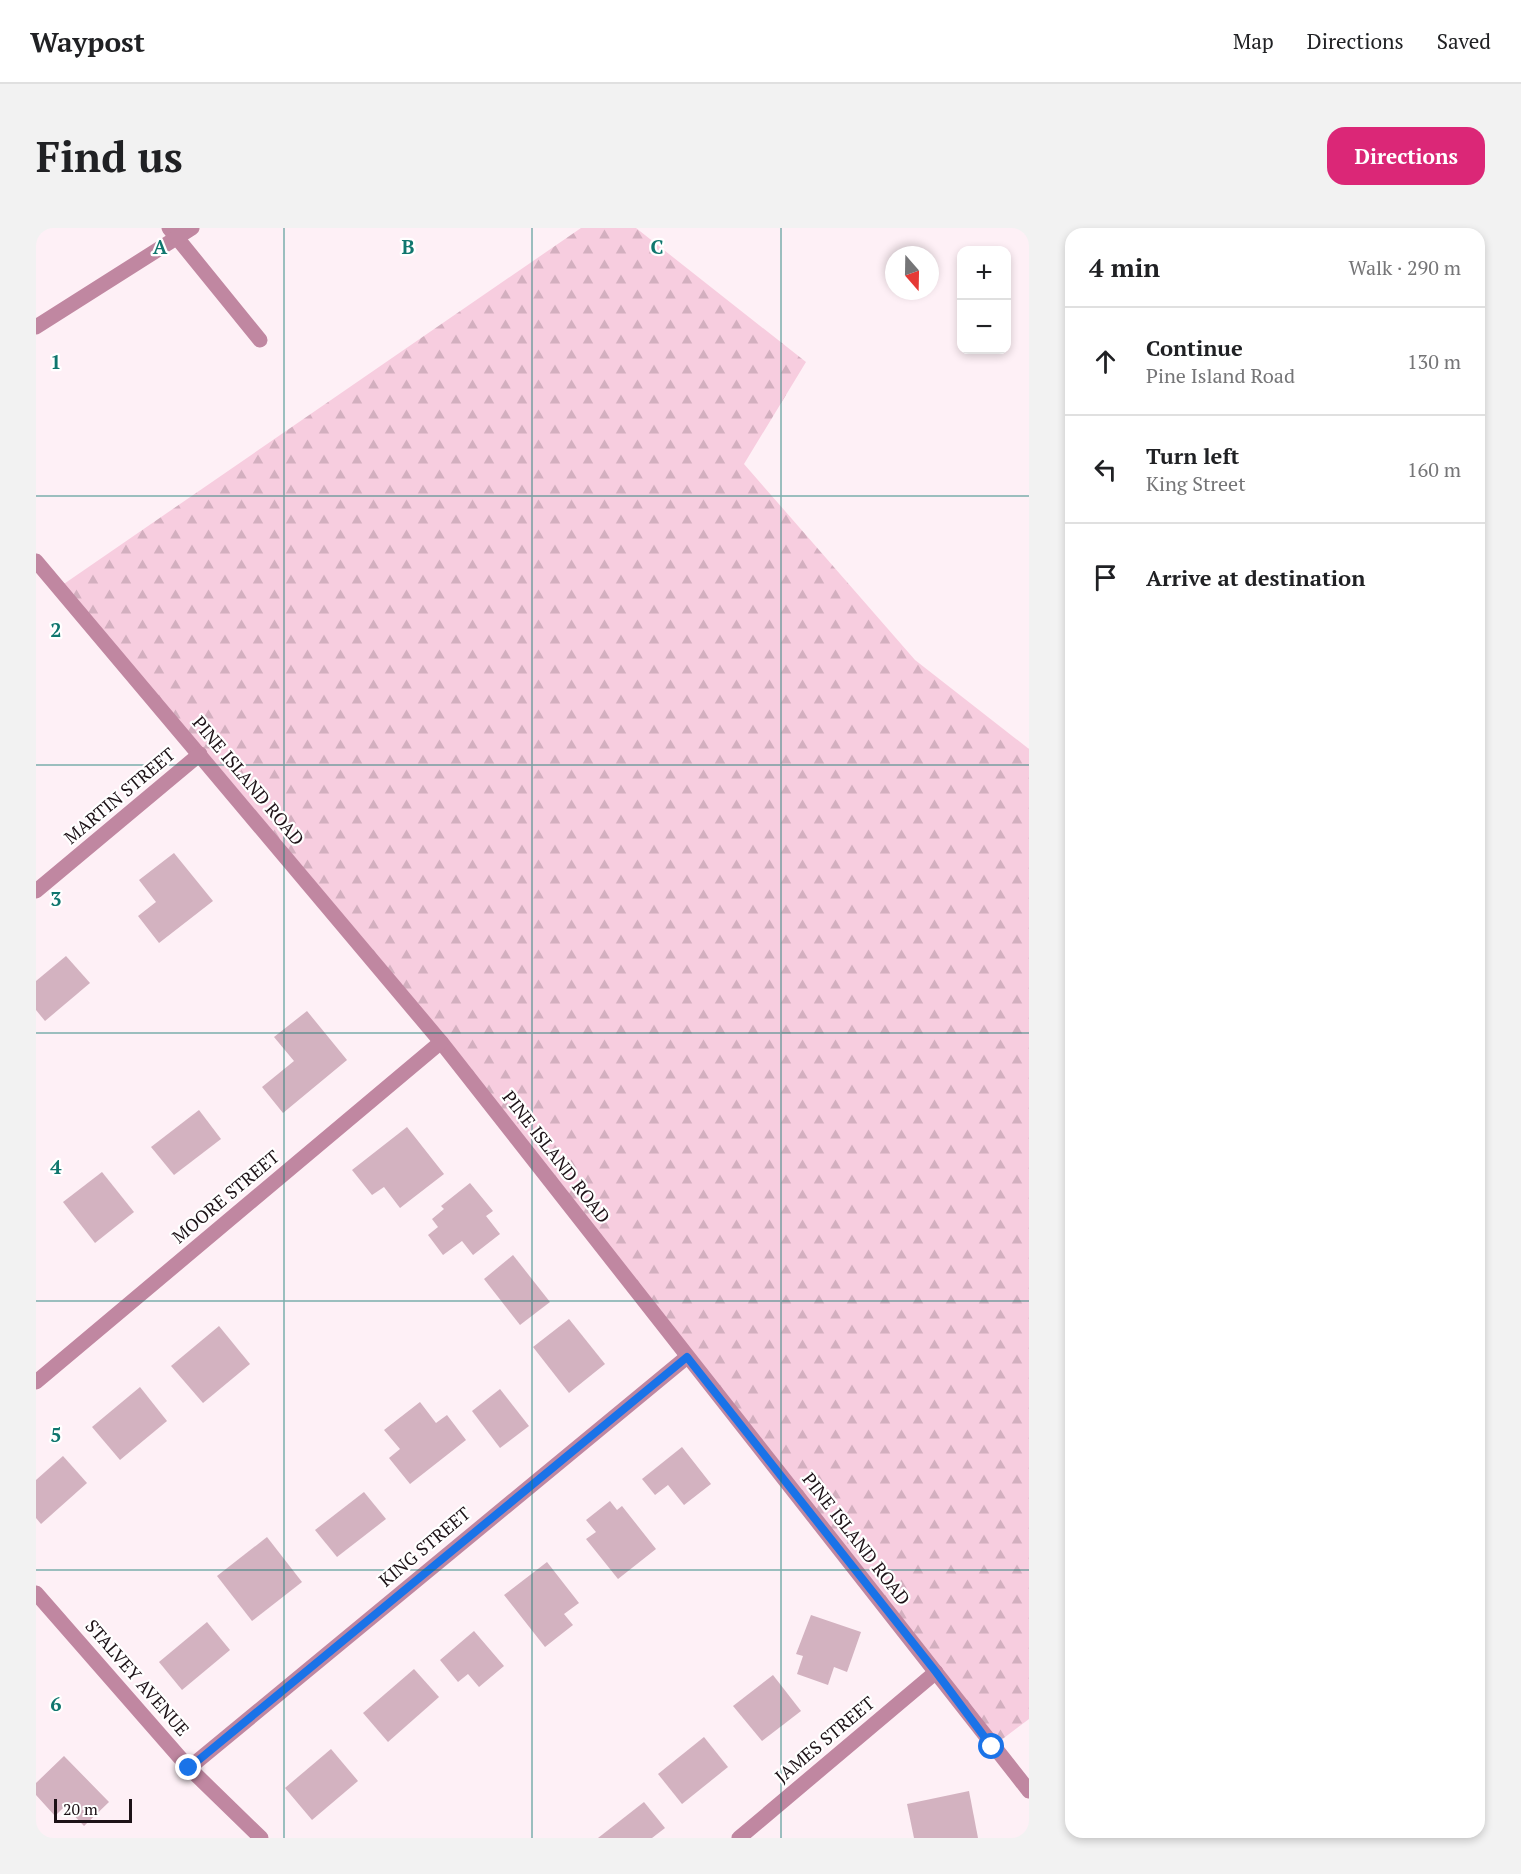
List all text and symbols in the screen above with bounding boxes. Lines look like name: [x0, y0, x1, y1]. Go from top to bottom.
text: Waypost: [30, 23, 145, 60]
text: Map: [1233, 27, 1274, 55]
text: Directions: [1307, 27, 1404, 55]
text: Saved: [1437, 27, 1491, 55]
button: Directions: [1327, 127, 1485, 185]
text: Find us: [36, 128, 183, 184]
text: A: [153, 233, 168, 260]
text: B: [402, 233, 415, 260]
text: C: [650, 233, 664, 260]
north arrow: [885, 246, 939, 300]
map controls: [957, 246, 1011, 354]
button: +: [957, 246, 1011, 300]
text: 4 min: [1089, 250, 1160, 284]
text: Walk · 290 m: [1349, 254, 1461, 281]
button: −: [957, 300, 1011, 354]
text: Continue: [1146, 333, 1243, 362]
icon: ahead: [1089, 345, 1122, 378]
text: 1: [50, 348, 62, 375]
text: 130 m: [1407, 348, 1461, 375]
text: Pine Island Road: [1146, 362, 1295, 389]
text: Turn left: [1146, 441, 1239, 470]
icon: left: [1089, 453, 1122, 486]
text: 160 m: [1407, 456, 1461, 483]
text: King Street: [1146, 470, 1246, 497]
icon: arrive: [1089, 561, 1122, 594]
text: Arrive at destination: [1146, 563, 1365, 592]
text: 2: [50, 616, 62, 643]
street label: PINE ISLAND ROAD: [188, 711, 310, 850]
street label: MARTIN STREET: [59, 742, 180, 849]
text: 3: [50, 885, 62, 912]
street label: PINE ISLAND ROAD: [498, 1085, 616, 1228]
street label: MOORE STREET: [167, 1144, 284, 1248]
text: 4: [50, 1153, 62, 1180]
text: 5: [50, 1421, 62, 1448]
street label: PINE ISLAND ROAD: [798, 1467, 916, 1610]
street label: KING STREET: [374, 1501, 475, 1592]
street label: STALVEY AVENUE: [80, 1614, 195, 1741]
text: 6: [50, 1690, 62, 1717]
street label: JAMES STREET: [770, 1691, 879, 1788]
route start: [978, 1733, 1004, 1759]
route end: [175, 1754, 201, 1780]
scale bar: [54, 1796, 132, 1824]
text: 20 m: [63, 1798, 98, 1820]

